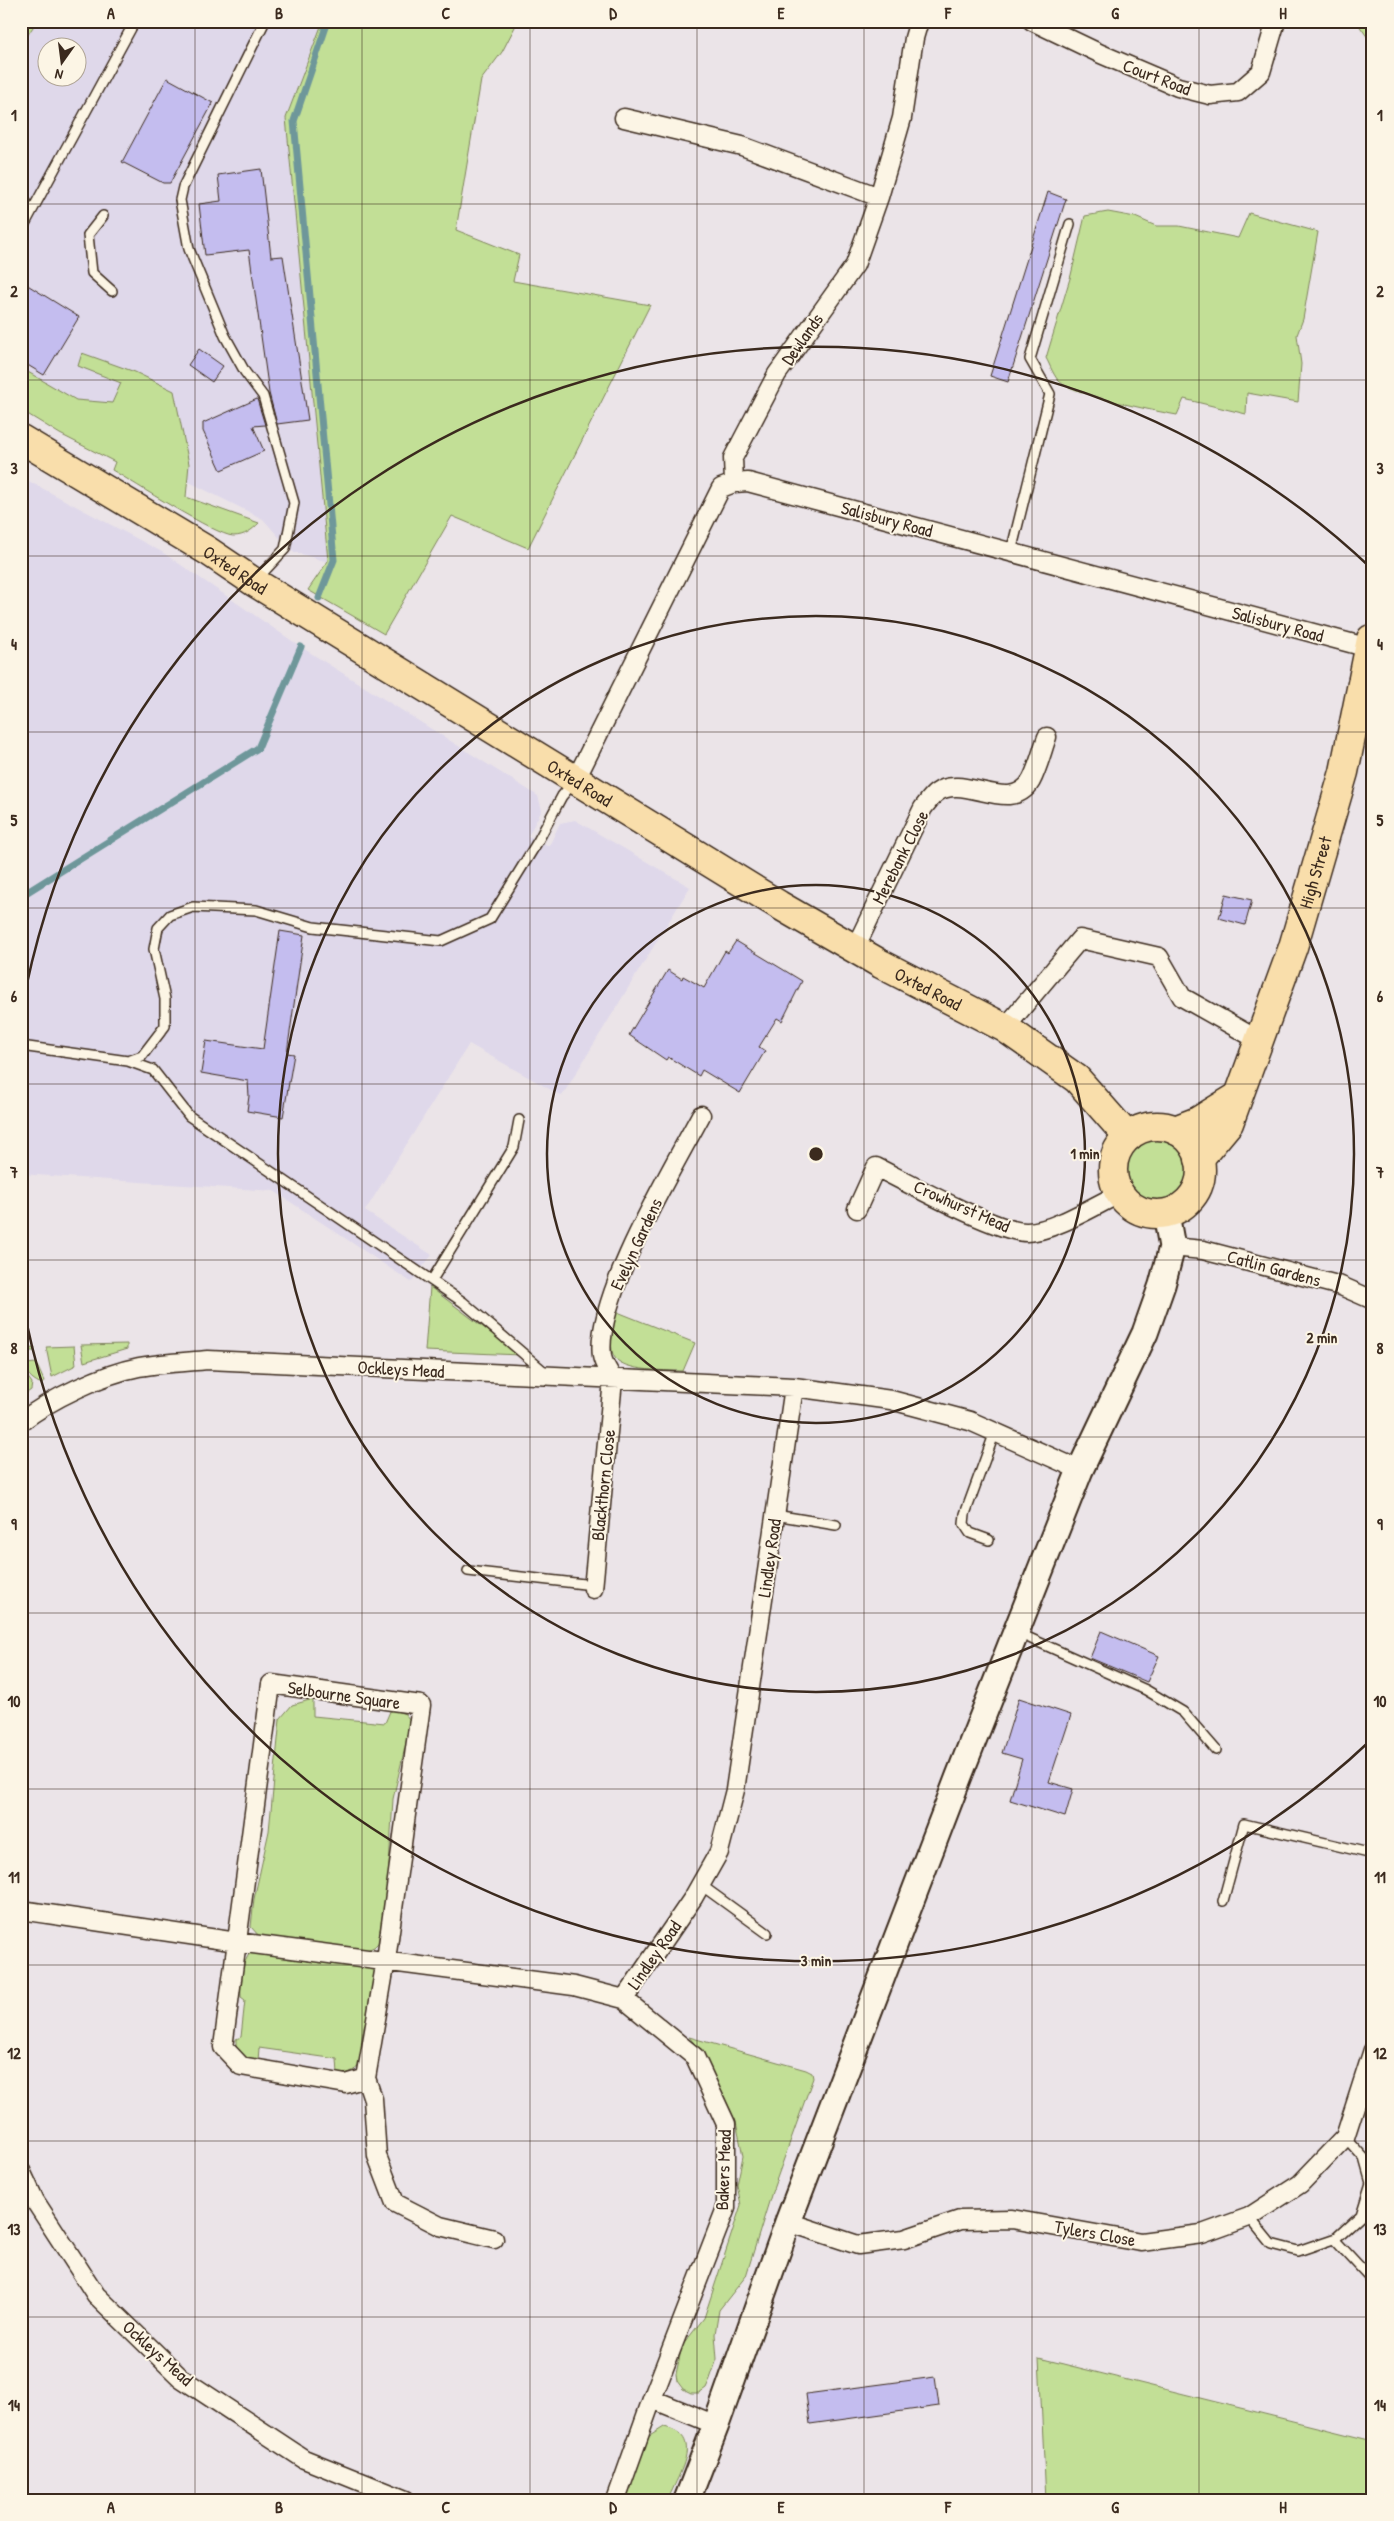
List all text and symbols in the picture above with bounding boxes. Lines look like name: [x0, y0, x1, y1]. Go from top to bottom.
text: A: [107, 2, 115, 24]
text: B: [275, 2, 283, 24]
text: C: [442, 2, 451, 24]
text: D: [609, 2, 617, 24]
text: E: [777, 2, 785, 24]
text: F: [944, 2, 952, 24]
text: G: [1111, 2, 1119, 24]
text: H: [1279, 2, 1287, 24]
north arrow: [38, 38, 88, 88]
street label: Court Road: [1119, 53, 1195, 101]
text: N: [52, 65, 65, 85]
text: 1: [11, 104, 17, 126]
text: 1: [1377, 104, 1383, 126]
text: 2: [10, 280, 18, 302]
text: 2: [1376, 280, 1384, 302]
street label: Dewlands: [775, 308, 829, 370]
text: 3: [10, 457, 18, 479]
text: 3: [1376, 457, 1384, 479]
street label: Salisbury Road: [838, 495, 936, 543]
street label: Oxted Road: [198, 539, 272, 600]
street label: Salisbury Road: [1229, 600, 1327, 648]
text: 4: [11, 633, 17, 655]
text: 4: [1377, 633, 1383, 655]
street label: Oxted Road: [543, 753, 617, 812]
street label: Merebank Close: [866, 806, 934, 908]
text: 5: [11, 809, 18, 831]
text: 5: [1377, 809, 1384, 831]
street label: High Street: [1292, 832, 1337, 911]
street label: Oxted Road: [891, 961, 966, 1016]
text: 6: [11, 985, 18, 1007]
text: 6: [1377, 985, 1384, 1007]
text: 1 min: [1070, 1143, 1100, 1164]
centre of rings: [807, 1145, 825, 1163]
text: 7: [9, 1161, 18, 1183]
text: 7: [1375, 1161, 1384, 1183]
street label: Crowhurst Mead: [910, 1174, 1014, 1238]
street label: Evelyn Gardens: [604, 1194, 668, 1294]
street label: Catlin Gardens: [1224, 1243, 1324, 1293]
text: 2 min: [1307, 1327, 1338, 1348]
text: 8: [11, 1337, 18, 1359]
text: 8: [1377, 1337, 1384, 1359]
street label: Ockleys Mead: [357, 1354, 445, 1384]
street label: Blackthorn Close: [585, 1428, 621, 1542]
text: 9: [11, 1513, 17, 1535]
text: 9: [1377, 1513, 1383, 1535]
street label: Lindley Road: [751, 1517, 787, 1599]
street label: Selbourne Square: [286, 1675, 402, 1715]
text: 10: [8, 1690, 20, 1712]
text: 10: [1374, 1690, 1386, 1712]
text: 11: [8, 1866, 20, 1888]
text: 11: [1374, 1866, 1386, 1888]
street label: Lindley Road: [621, 1915, 687, 1995]
text: 3 min: [801, 1950, 831, 1971]
text: 12: [7, 2042, 21, 2064]
text: 12: [1373, 2042, 1387, 2064]
street label: Bakers Mead: [709, 2129, 737, 2211]
street label: Tylers Close: [1052, 2214, 1138, 2252]
text: 13: [8, 2218, 20, 2240]
text: 13: [1374, 2218, 1386, 2240]
street label: Ockleys Mead: [117, 2315, 199, 2391]
text: 14: [8, 2394, 20, 2416]
text: 14: [1374, 2394, 1386, 2416]
text: A: [107, 2496, 115, 2518]
text: B: [275, 2496, 283, 2518]
text: C: [442, 2496, 451, 2518]
text: D: [609, 2496, 617, 2518]
text: E: [777, 2496, 785, 2518]
text: F: [944, 2496, 952, 2518]
text: G: [1111, 2496, 1119, 2518]
text: H: [1279, 2496, 1287, 2518]

